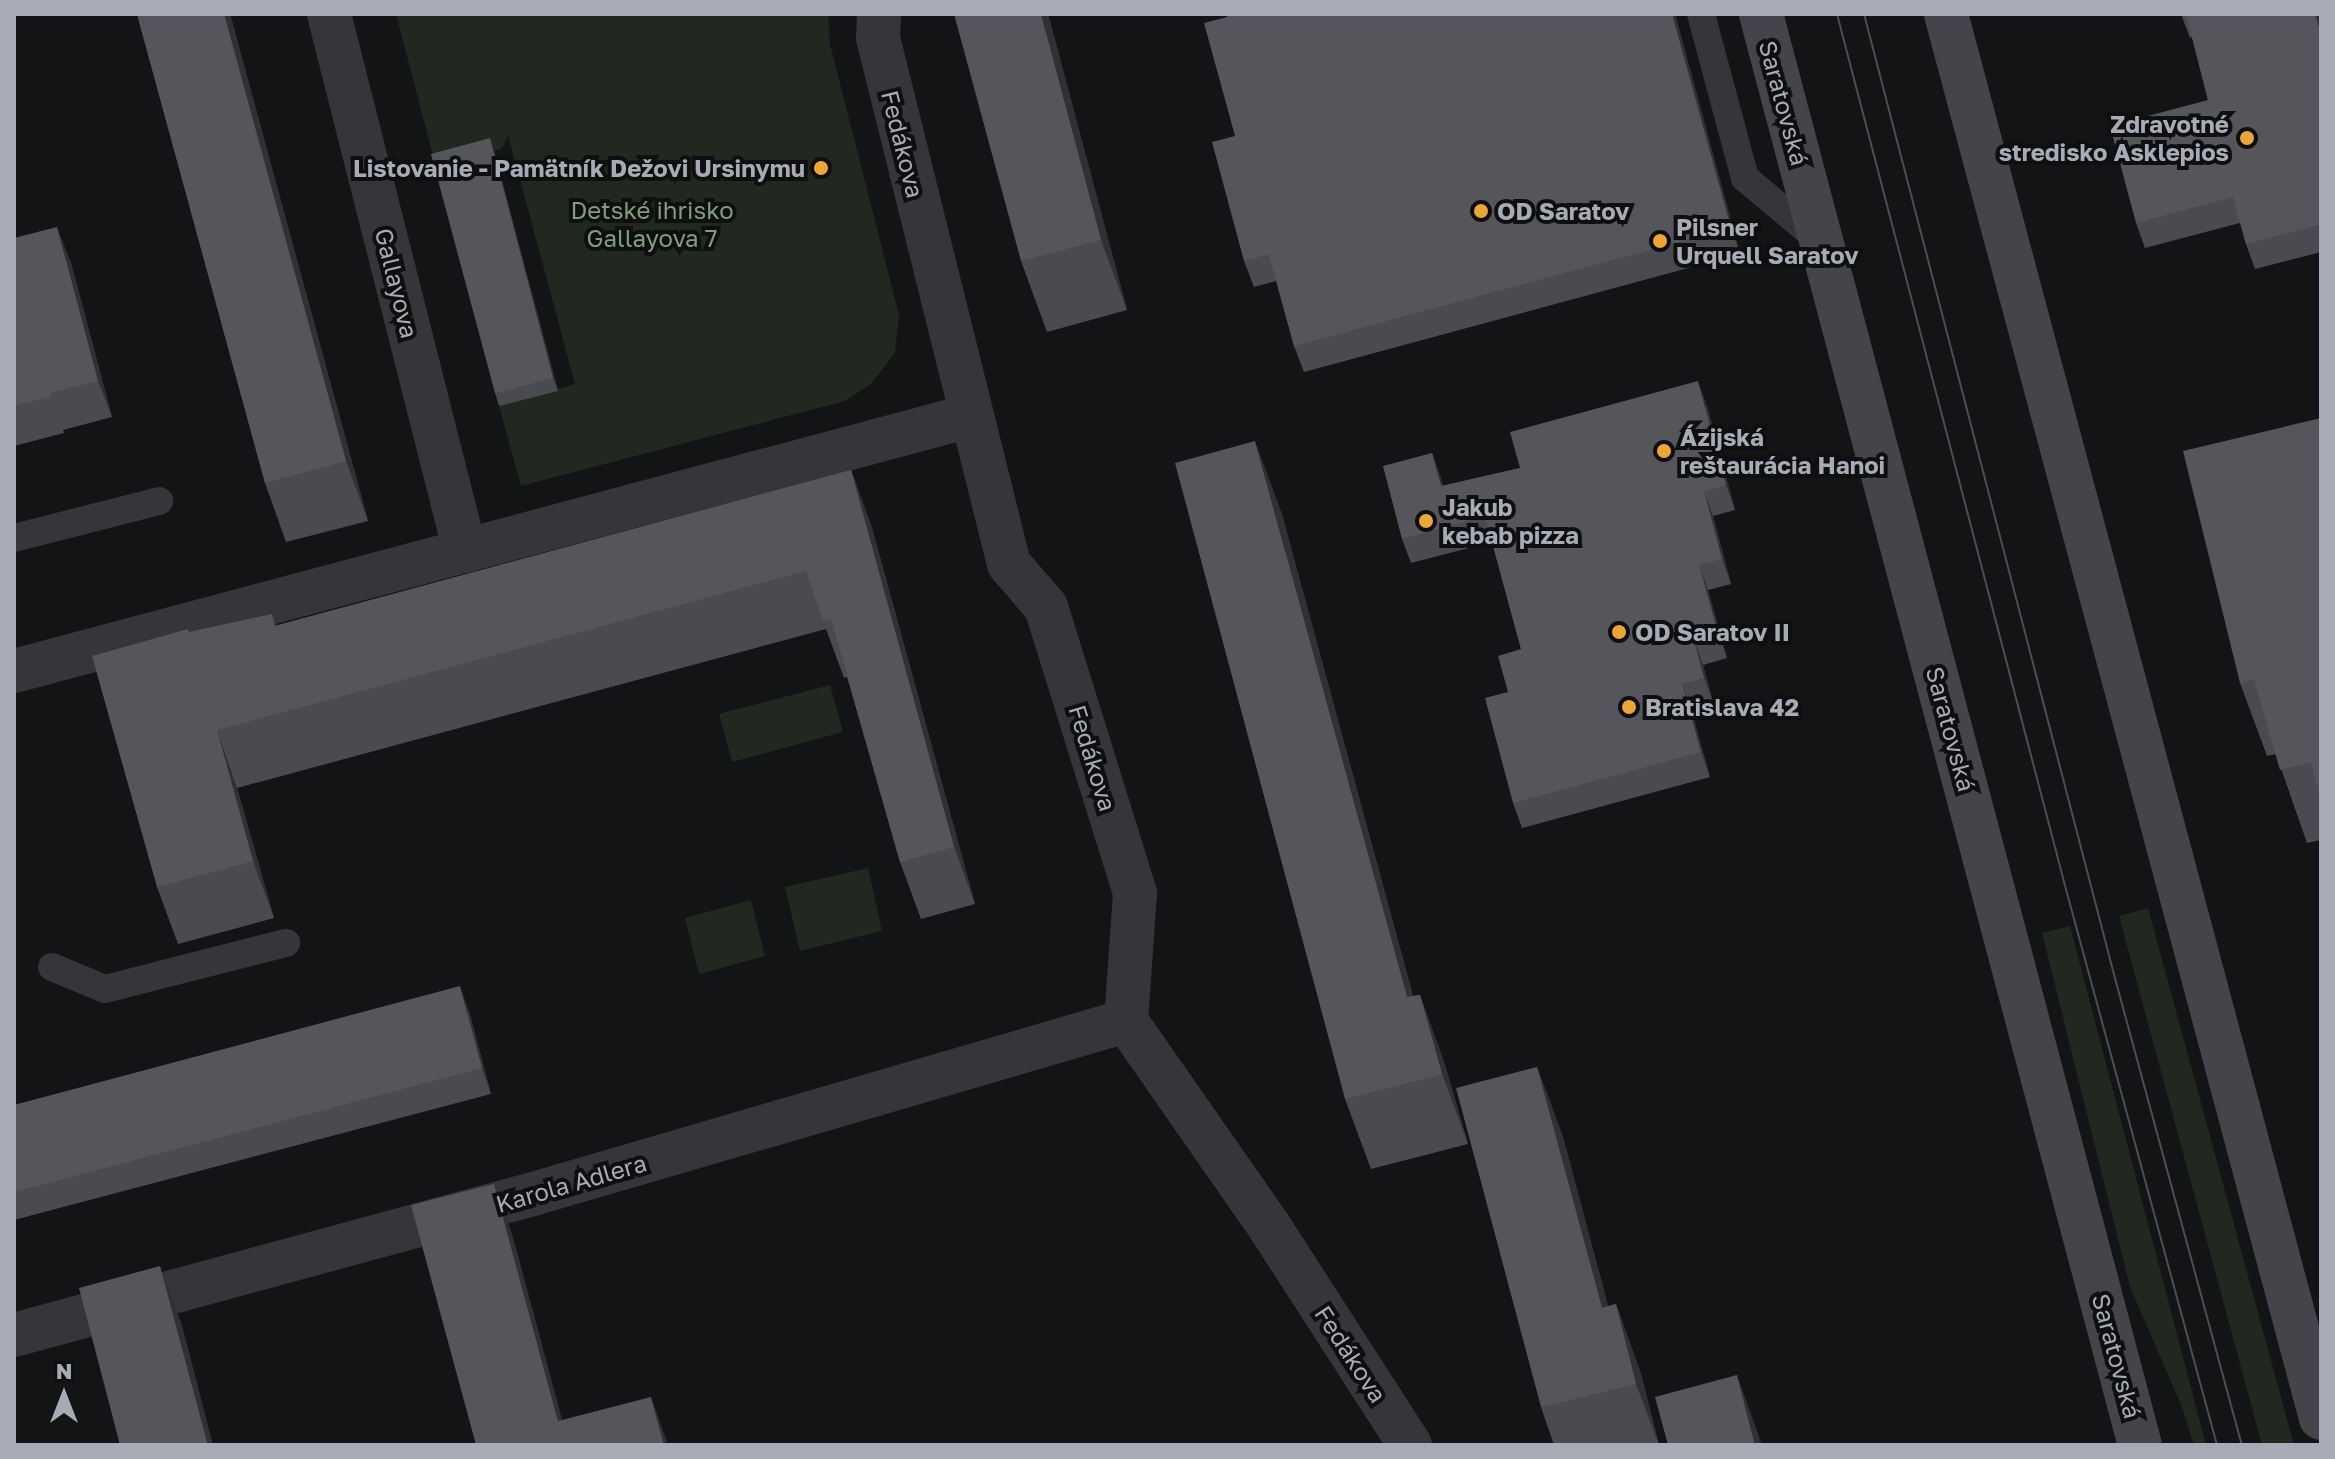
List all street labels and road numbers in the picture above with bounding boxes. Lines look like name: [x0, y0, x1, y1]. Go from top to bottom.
street label: Saratovská: [1754, 37, 1814, 169]
street label: Fedákova: [876, 87, 930, 201]
street label: Gallayova: [369, 225, 425, 341]
street label: Saratovská: [1921, 663, 1981, 795]
street label: Fedákova: [1063, 701, 1123, 815]
street label: Karola Adlera: [492, 1148, 650, 1218]
street label: Saratovská: [2087, 1290, 2147, 1422]
street label: Fedákova: [1309, 1300, 1393, 1408]

